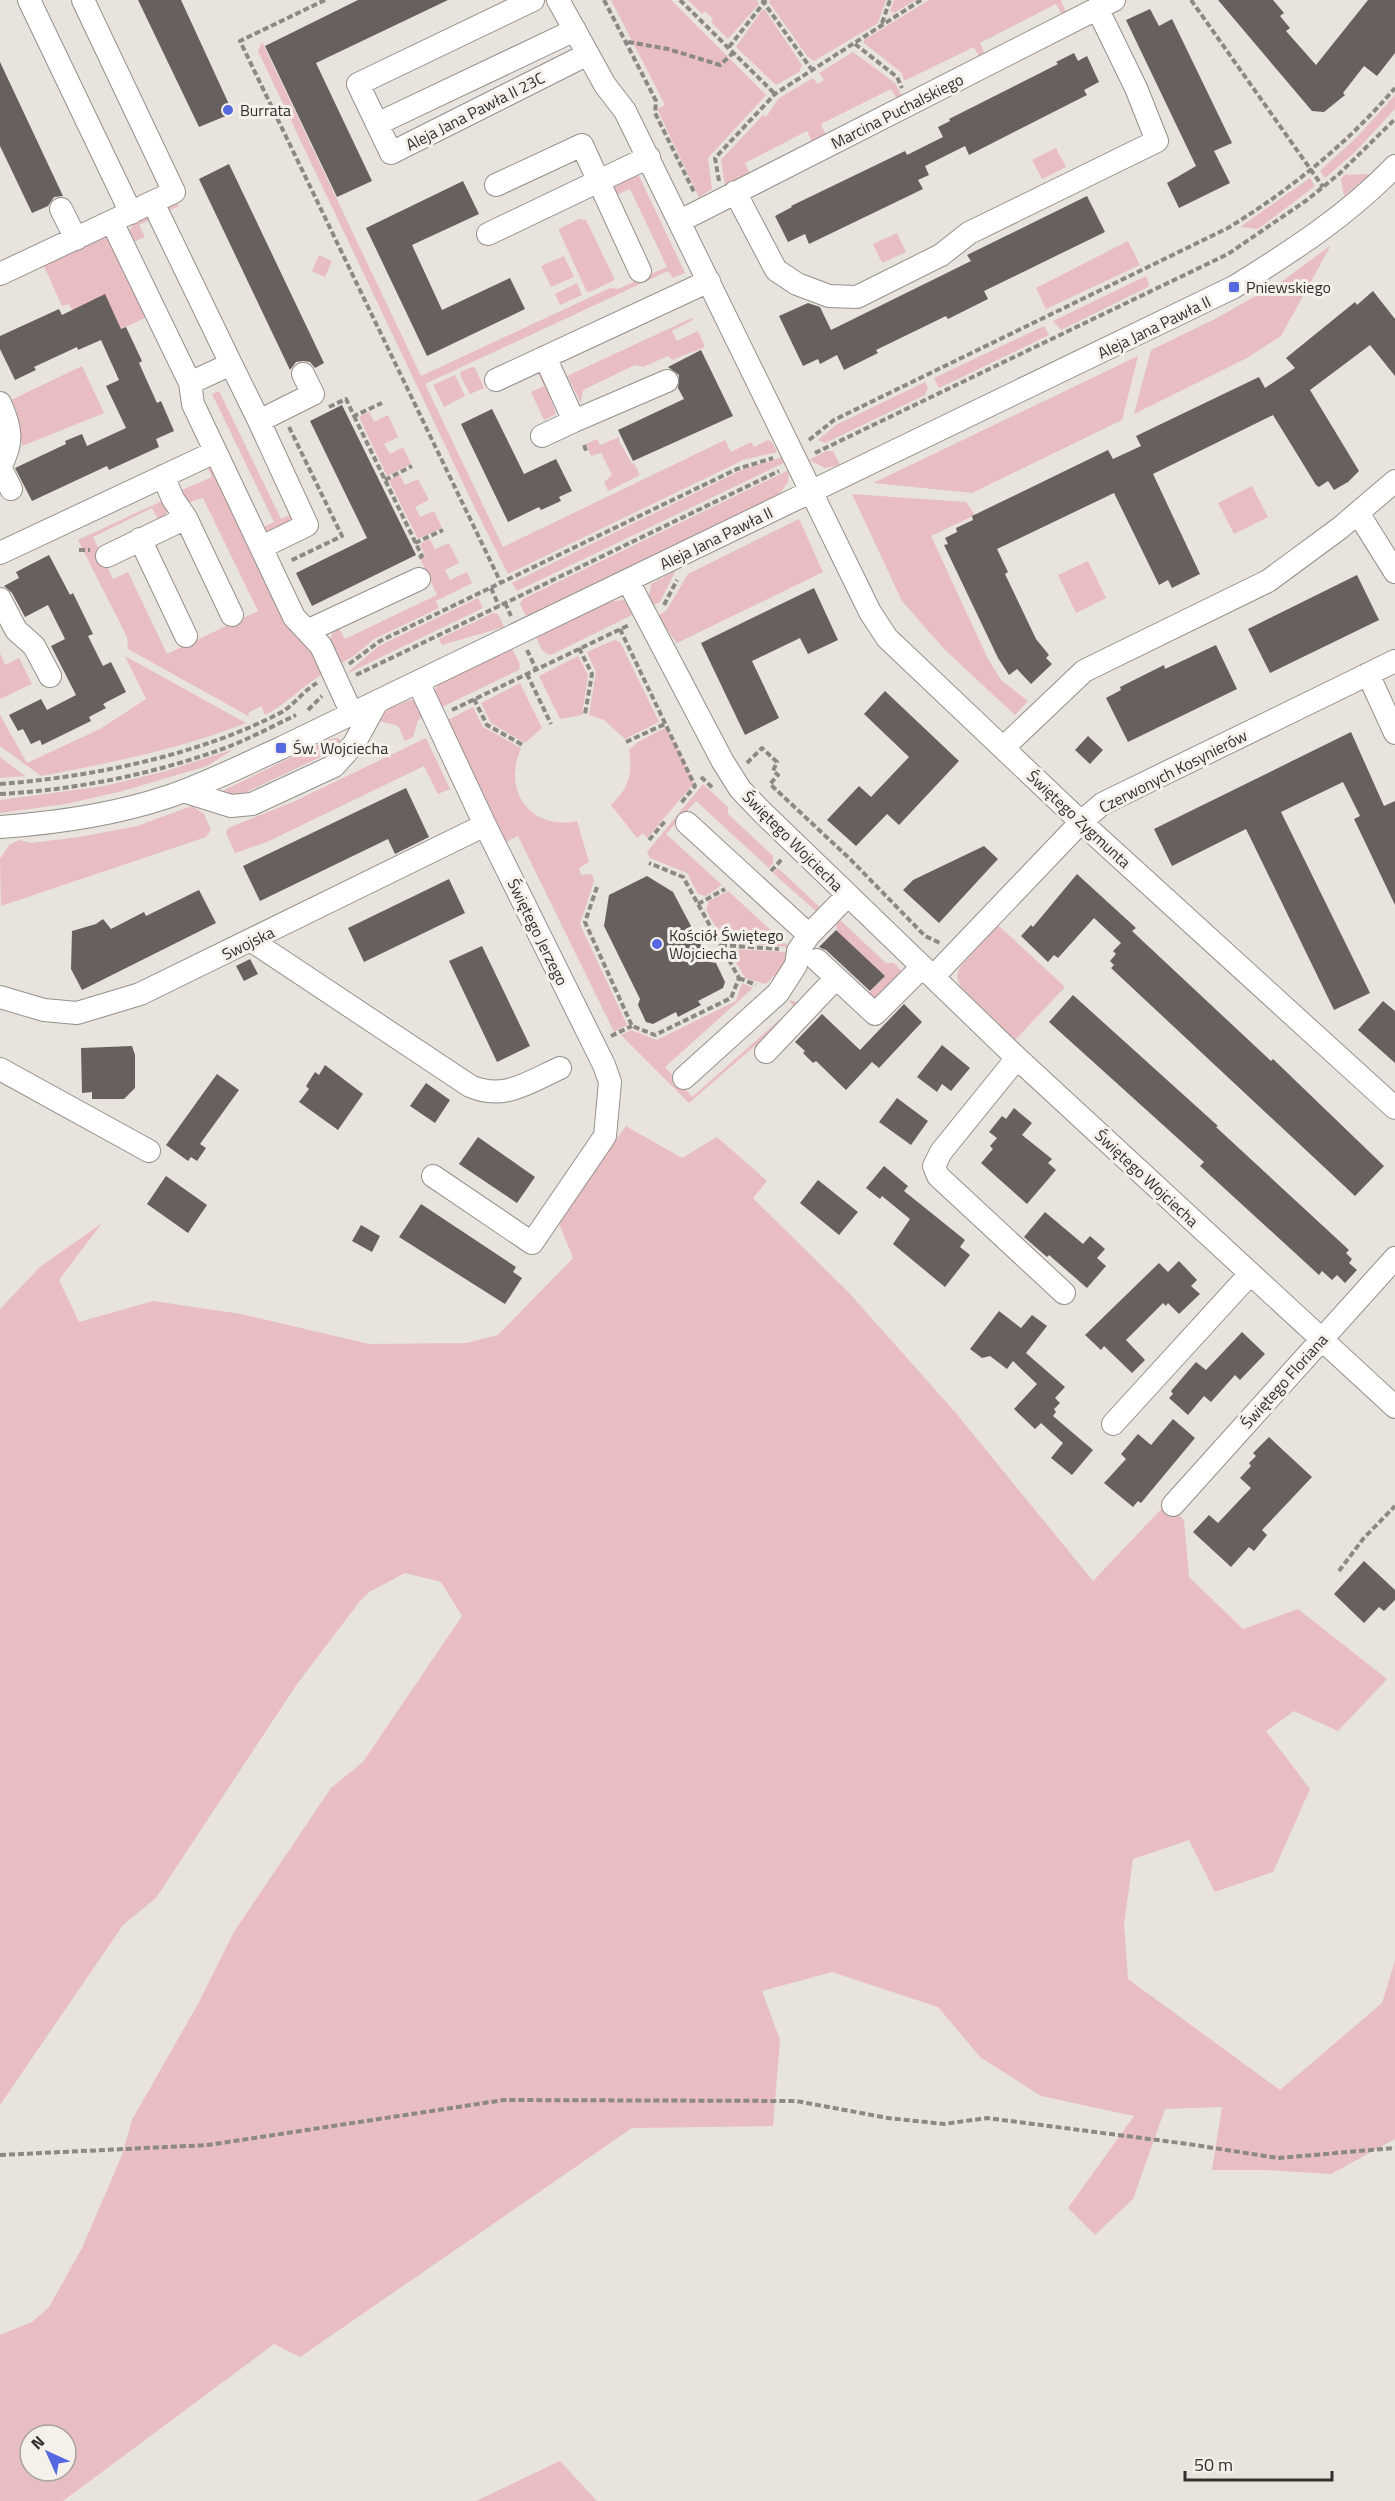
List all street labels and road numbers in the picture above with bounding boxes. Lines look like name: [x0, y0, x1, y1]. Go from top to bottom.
street label: Aleja Jana Pawła II 23C: [401, 65, 549, 156]
street label: Marcina Puchalskiego: [826, 67, 968, 155]
street label: Aleja Jana Pawła II: [1093, 289, 1215, 365]
street label: Aleja Jana Pawła II: [655, 500, 777, 576]
street label: Czerwonych Kosynierów: [1095, 723, 1251, 819]
street label: Świętego Zygmunta: [1022, 764, 1136, 874]
street label: Świętego Wojciecha: [737, 785, 849, 897]
street label: Świętego Jerzego: [502, 874, 574, 990]
street label: Swojska: [218, 920, 278, 966]
street label: Świętego Wojciecha: [1090, 1123, 1204, 1233]
street label: Świętego Floriana: [1235, 1328, 1333, 1434]

